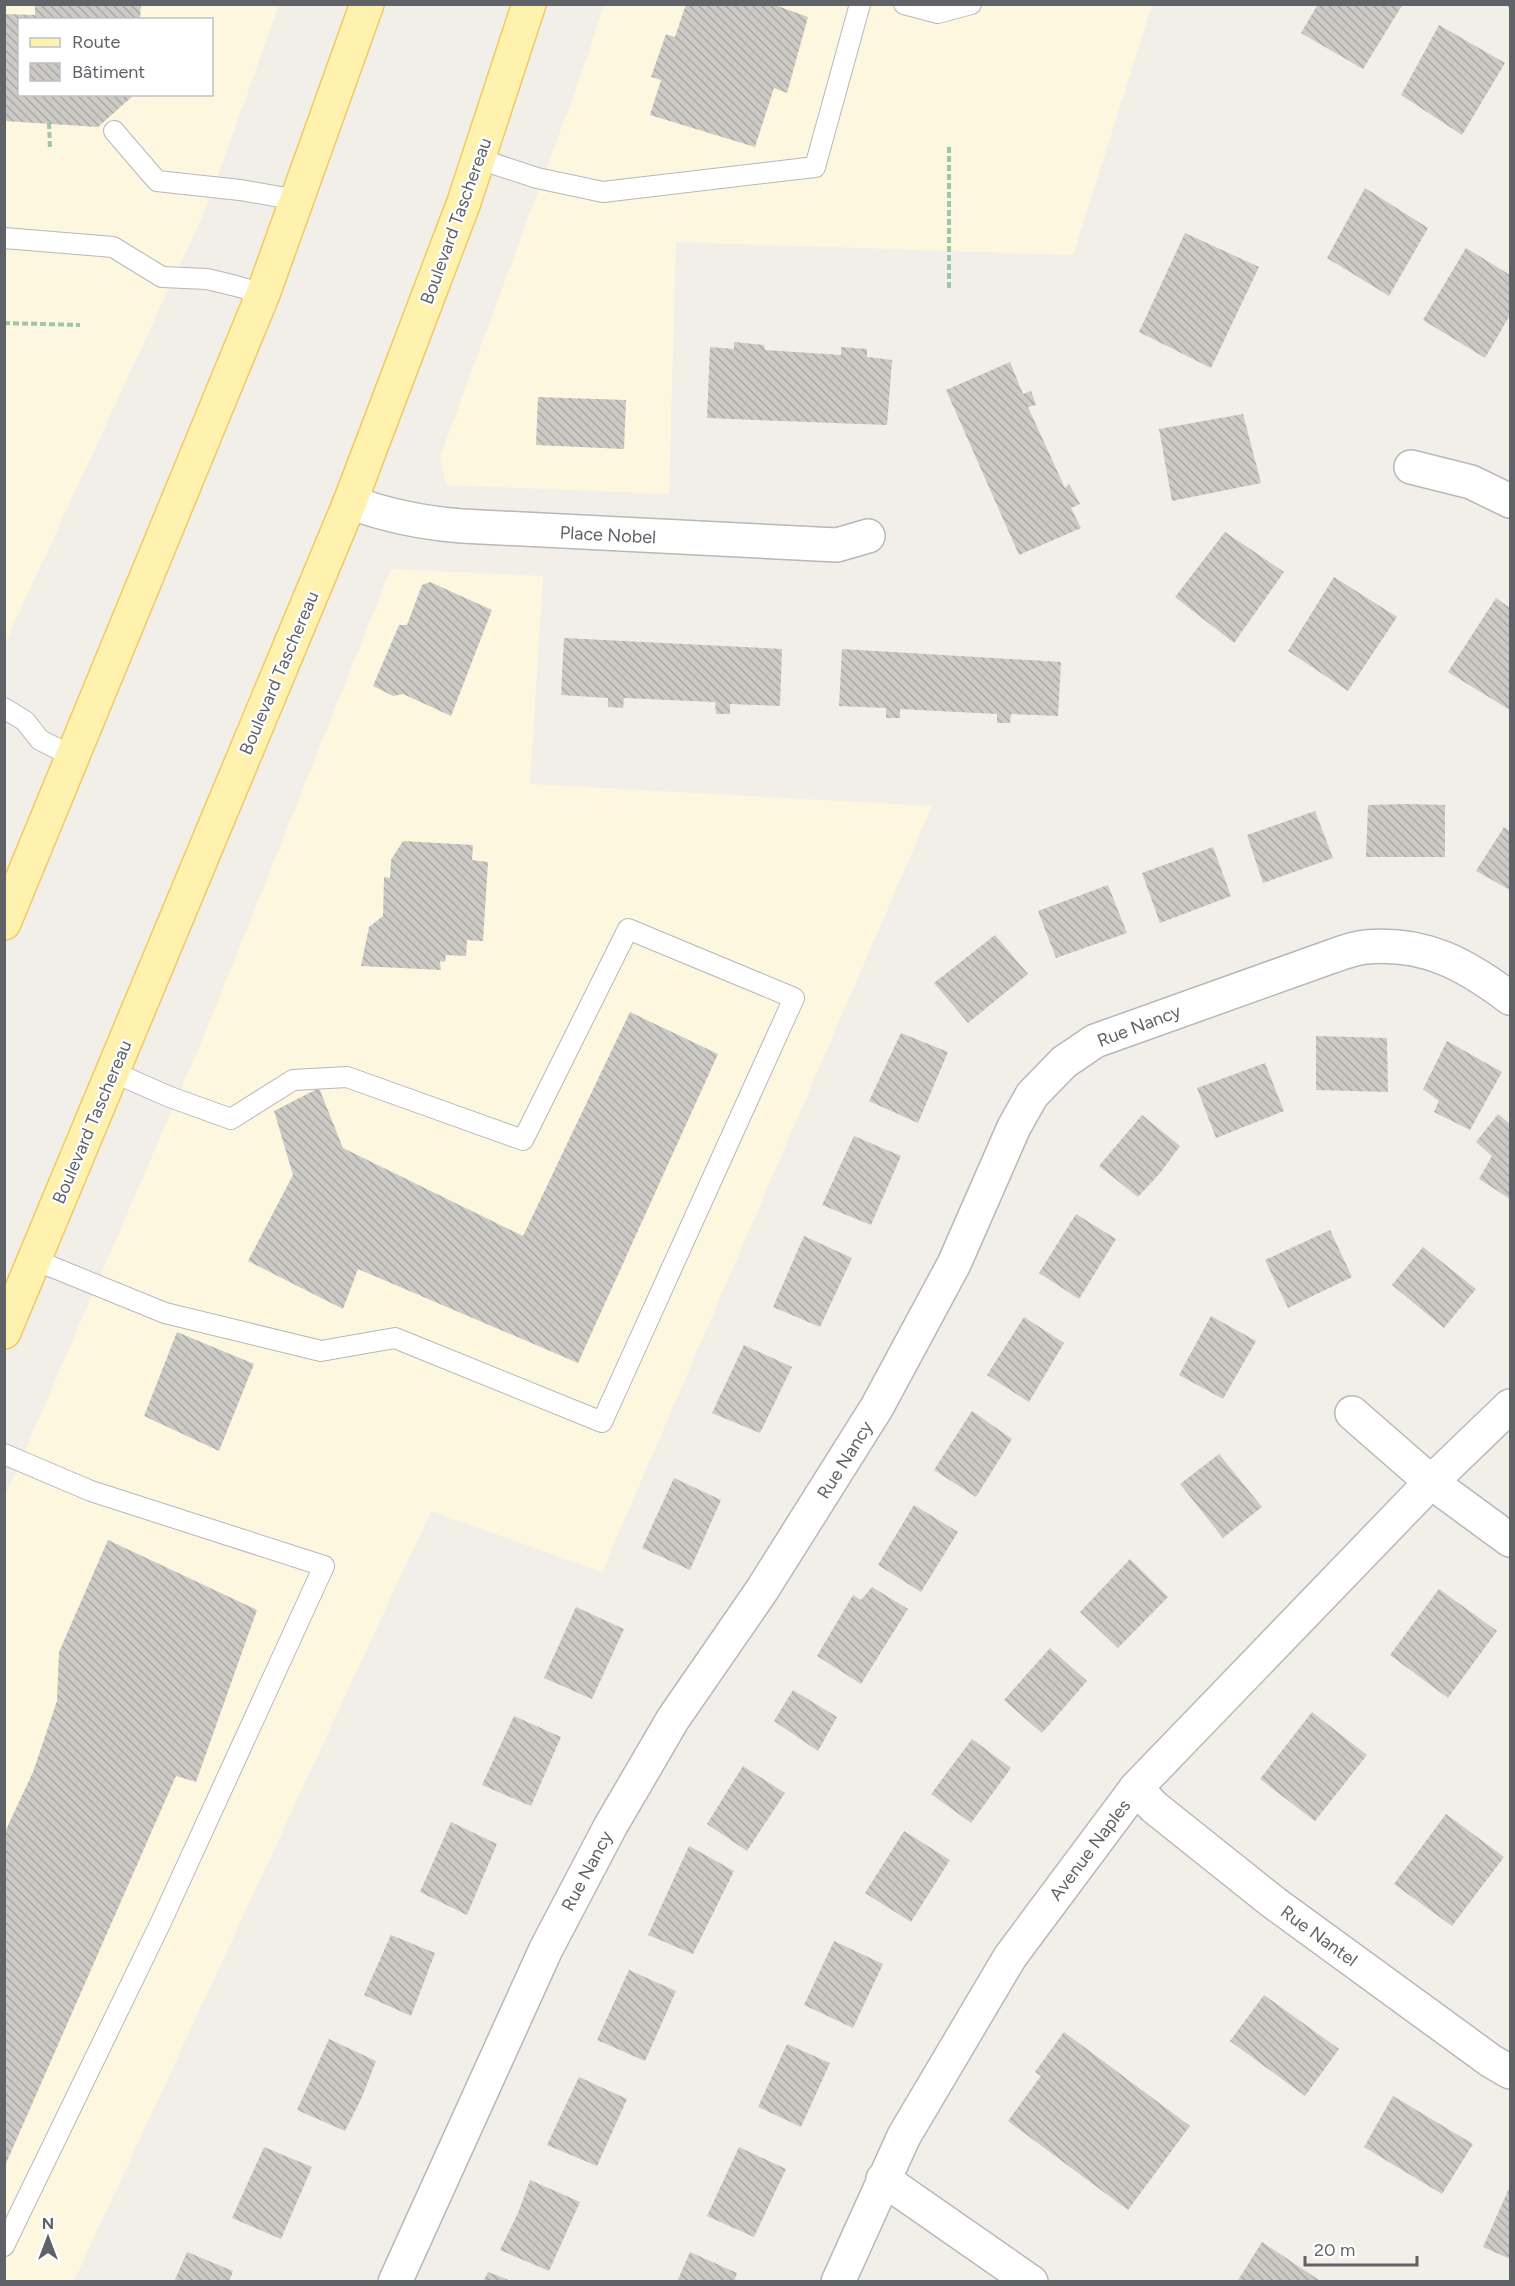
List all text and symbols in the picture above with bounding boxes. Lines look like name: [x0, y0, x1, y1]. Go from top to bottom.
legend: [18, 18, 213, 96]
text: Route: [72, 31, 121, 53]
text: Bâtiment: [72, 61, 145, 83]
street label: Boulevard Taschereau: [416, 135, 496, 307]
street label: Place Nobel: [559, 521, 657, 549]
street label: Boulevard Taschereau: [235, 588, 323, 758]
street label: Rue Nancy: [1094, 1000, 1184, 1052]
street label: Boulevard Taschereau: [48, 1037, 136, 1207]
street label: Rue Nancy: [812, 1417, 878, 1503]
street label: Avenue Naples: [1045, 1795, 1135, 1905]
street label: Rue Nancy: [557, 1827, 618, 1915]
street label: Rue Nantel: [1276, 1901, 1362, 1971]
north arrow: [18, 2208, 78, 2268]
text: N: [42, 2214, 54, 2233]
scale bar: [1305, 2229, 1418, 2267]
text: 20 m: [1314, 2239, 1355, 2261]

